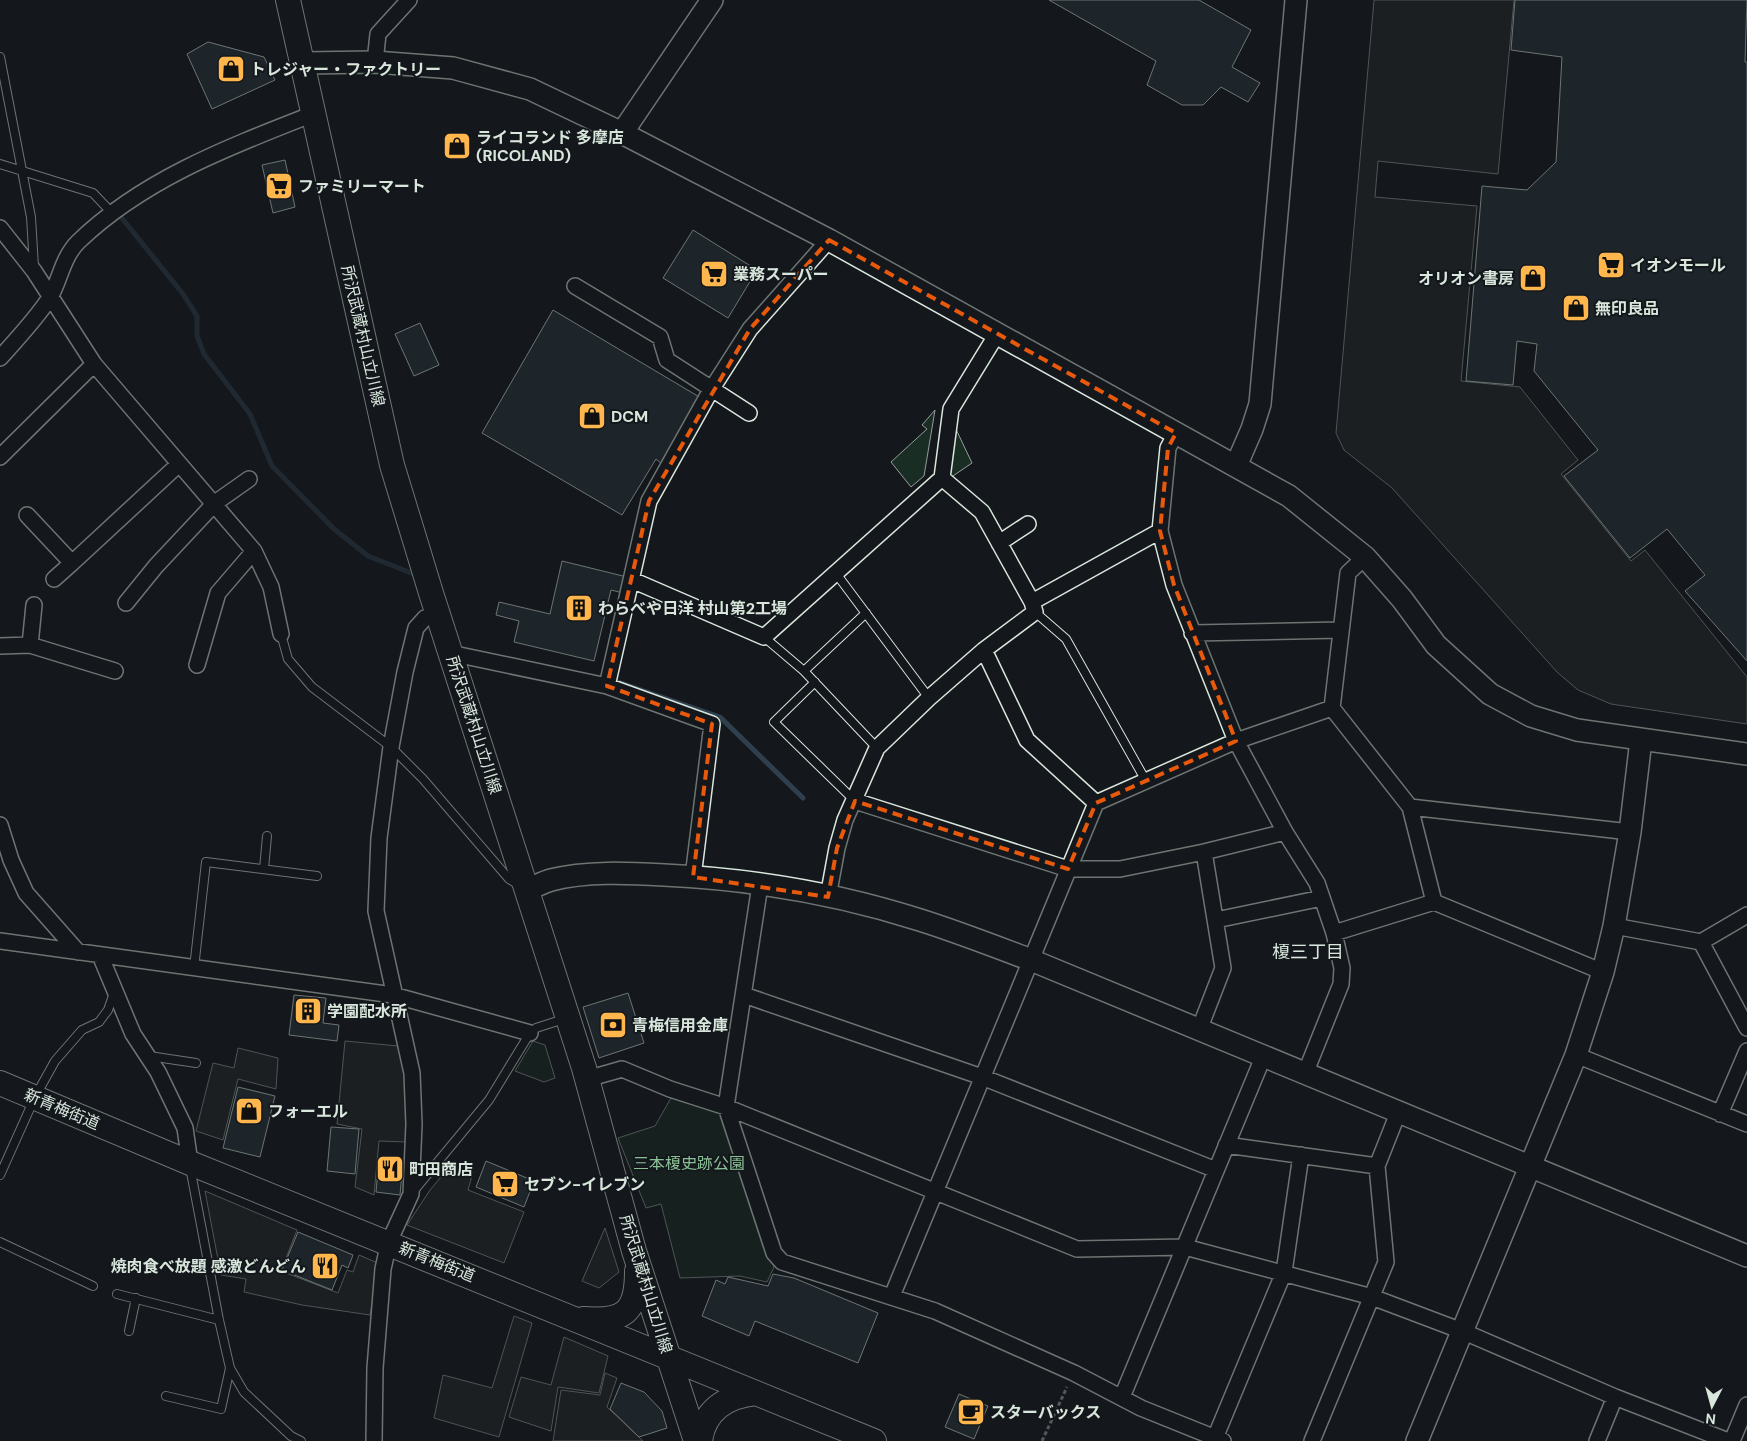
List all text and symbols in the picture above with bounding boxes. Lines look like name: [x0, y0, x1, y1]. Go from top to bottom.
shop icon: トレジャー・ファクトリー: [216, 54, 246, 84]
place label: トレジャー・ファクトリー: [250, 59, 441, 80]
place label: ライコランド 多摩店 (RICOLAND): [476, 127, 624, 166]
shop icon: ライコランド 多摩店 (RICOLAND): [442, 131, 472, 161]
supermarket icon: ファミリーマート: [264, 171, 294, 201]
place label: ファミリーマート: [298, 176, 426, 197]
supermarket icon: イオンモール: [1596, 250, 1626, 280]
place label: イオンモール: [1630, 255, 1726, 276]
supermarket icon: 業務スーパー: [699, 259, 729, 289]
street label: 所沢武蔵村山立川線: [337, 263, 389, 409]
shop icon: オリオン書房: [1518, 263, 1548, 293]
place label: 業務スーパー: [733, 264, 829, 285]
place label: オリオン書房: [1418, 268, 1514, 289]
shop icon: 無印良品: [1561, 293, 1591, 323]
place label: 無印良品: [1595, 298, 1659, 319]
shop icon: DCM: [577, 401, 607, 431]
place label: DCM: [611, 406, 648, 427]
building icon: わらべや日洋 村山第2工場: [564, 593, 594, 623]
place label: わらべや日洋 村山第2工場: [598, 598, 787, 619]
street label: 所沢武蔵村山立川線: [442, 653, 506, 797]
district label: 榎三丁目: [1272, 940, 1344, 964]
building icon: 学園配水所: [293, 996, 323, 1026]
place label: 学園配水所: [327, 1001, 407, 1022]
bank icon: 青梅信用金庫: [598, 1010, 628, 1040]
place label: 青梅信用金庫: [632, 1015, 728, 1036]
street label: 新青梅街道: [21, 1084, 103, 1134]
shop icon: フォーエル: [234, 1096, 264, 1126]
place label: フォーエル: [268, 1101, 348, 1122]
park label: 三本榎史跡公園: [633, 1153, 745, 1174]
restaurant icon: 町田商店: [375, 1154, 405, 1184]
place label: 町田商店: [409, 1159, 473, 1180]
supermarket icon: セブン-イレブン: [490, 1169, 520, 1199]
place label: セブン-イレブン: [524, 1174, 645, 1195]
street label: 所沢武蔵村山立川線: [615, 1212, 677, 1356]
street label: 新青梅街道: [396, 1237, 478, 1287]
restaurant icon: 焼肉食べ放題 感激どんどん: [310, 1251, 340, 1281]
place label: 焼肉食べ放題 感激どんどん: [111, 1256, 306, 1277]
north arrow: [1687, 1381, 1737, 1431]
cafe icon: スターバックス: [956, 1397, 986, 1427]
place label: スターバックス: [990, 1402, 1101, 1423]
text: N: [1705, 1409, 1717, 1428]

